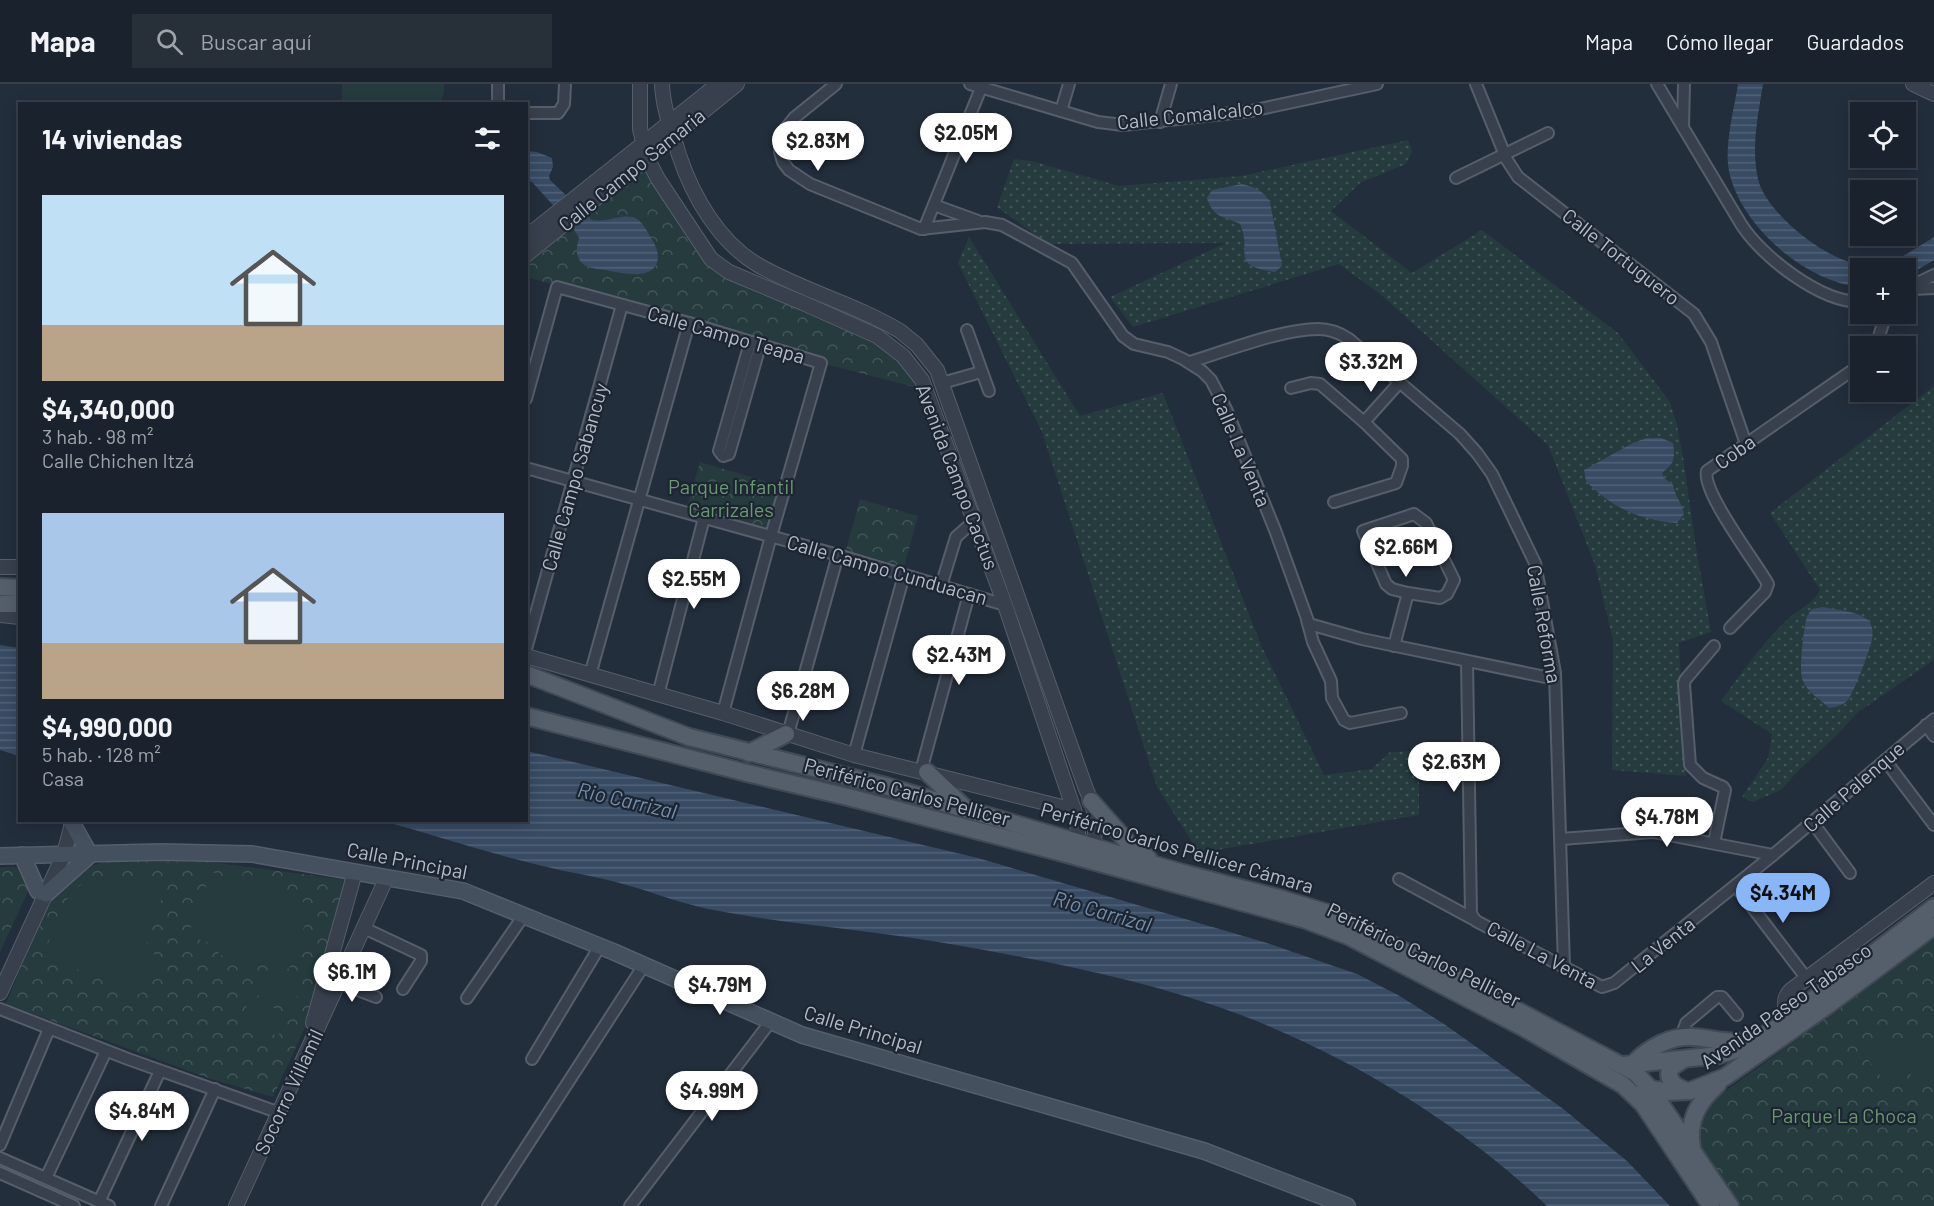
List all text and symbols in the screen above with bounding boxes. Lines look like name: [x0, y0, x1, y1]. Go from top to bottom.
search box: [132, 14, 552, 68]
text: Mapa: [30, 24, 96, 58]
icon: search: [153, 25, 186, 58]
text: Buscar aquí: [201, 28, 311, 54]
text: Mapa: [1585, 29, 1633, 54]
text: Cómo llegar: [1666, 29, 1773, 54]
text: Guardados: [1806, 29, 1904, 54]
street label: Calle Comalcalco: [1116, 94, 1264, 134]
map controls: [1850, 102, 1916, 402]
button: locate: [1850, 102, 1916, 168]
street label: Calle Campo Samaria: [553, 103, 710, 236]
pin: $2.05M: [917, 113, 1015, 164]
text: $2.05M: [934, 120, 998, 144]
pin: $2.83M: [769, 121, 867, 172]
icon: filters: [471, 122, 504, 155]
text: 14 viviendas: [42, 123, 182, 154]
text: $2.83M: [786, 128, 850, 152]
button: layers: [1850, 180, 1916, 246]
street label: Calle Tortuguero: [1558, 203, 1685, 310]
icon: home: [219, 234, 327, 342]
button: +: [1850, 258, 1916, 324]
street label: Calle Campo Teapa: [645, 300, 808, 368]
button: −: [1850, 336, 1916, 402]
pin: $3.32M: [1322, 342, 1420, 393]
text: $3.32M: [1339, 349, 1403, 373]
street label: Calle Campo Sabancuy: [536, 380, 612, 574]
street label: Avenida Campo Cactus: [911, 380, 1004, 573]
street label: Calle La Venta: [1207, 389, 1277, 510]
text: $4,340,000: [42, 393, 175, 424]
text: 3 hab. · 98 m²: [42, 424, 153, 448]
street label: Coba: [1709, 429, 1759, 474]
text: Calle Chichen Itzá: [42, 448, 194, 472]
park label: Parque Infantil Carrizales: [668, 474, 794, 521]
pin: $2.66M: [1357, 527, 1455, 578]
street label: Calle Campo Cunduacan: [784, 529, 990, 609]
text: $2.66M: [1374, 534, 1438, 558]
icon: home: [219, 552, 327, 660]
pin: $2.55M: [645, 559, 743, 610]
street label: Calle Reforma: [1523, 563, 1567, 685]
text: $2.55M: [662, 566, 726, 590]
pin: $2.43M: [910, 635, 1008, 686]
text: $2.43M: [926, 642, 992, 666]
pin: $6.28M: [754, 671, 852, 722]
text: $6.28M: [771, 678, 835, 702]
text: $4,990,000: [42, 711, 173, 742]
street label: Calle Palenque: [1798, 736, 1909, 837]
text: 5 hab. · 128 m²: [42, 742, 161, 766]
pin: $2.63M: [1405, 742, 1503, 793]
text: $2.63M: [1422, 749, 1486, 773]
street label: Periférico Carlos Pellicer: [802, 752, 1013, 830]
text: Casa: [42, 766, 84, 790]
water label: Rio Carrizal: [575, 776, 680, 823]
street label: Periférico Carlos Pellicer Cámara: [1038, 797, 1316, 898]
pin: $4.78M: [1618, 797, 1716, 848]
text: $4.78M: [1635, 804, 1699, 828]
street label: Calle Principal: [345, 837, 470, 883]
pin: $4.34M: [1734, 873, 1832, 924]
text: $4.34M: [1750, 880, 1816, 904]
water label: Rio Carrizal: [1050, 885, 1155, 937]
street label: Periférico Carlos Pellicer: [1324, 897, 1525, 1011]
street label: La Venta: [1626, 911, 1699, 977]
street label: Calle La Venta: [1483, 915, 1602, 993]
street label: Avenida Paseo Tabasco: [1695, 937, 1875, 1073]
pin: $6.1M: [310, 952, 394, 1003]
text: $6.1M: [328, 959, 376, 983]
pin: $4.79M: [671, 965, 769, 1016]
text: $4.79M: [688, 972, 752, 996]
street label: Calle Principal: [801, 1000, 925, 1058]
street label: Socorro Villamil: [249, 1025, 328, 1158]
pin: $4.99M: [663, 1071, 761, 1122]
text: $4.99M: [680, 1078, 744, 1102]
pin: $4.84M: [93, 1091, 191, 1142]
text: $4.84M: [109, 1098, 175, 1122]
park label: Parque La Choca: [1771, 1103, 1917, 1127]

